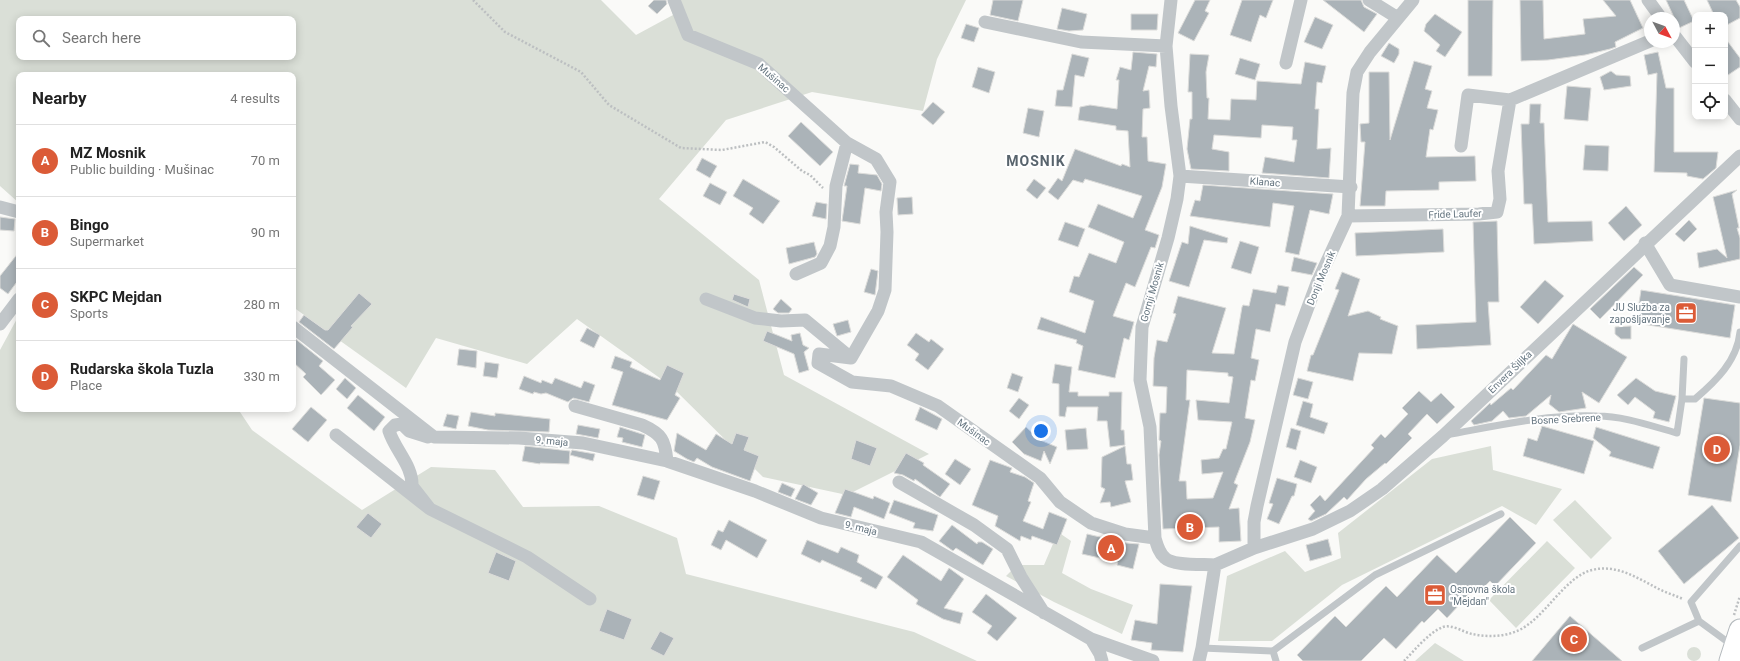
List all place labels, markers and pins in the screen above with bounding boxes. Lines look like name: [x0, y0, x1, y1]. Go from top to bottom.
office icon: JU Služba za zapošljavanje: [1673, 300, 1699, 326]
place label: JU Služba za zapošljavanje: [1610, 302, 1670, 325]
pin: D: [1704, 434, 1730, 464]
pin: B: [1177, 512, 1203, 542]
pin: A: [1098, 533, 1124, 563]
office icon: Osnovna škola "Mejdan": [1422, 582, 1448, 608]
place label: Osnovna škola "Mejdan": [1450, 584, 1515, 607]
pin: C: [1561, 624, 1587, 654]

